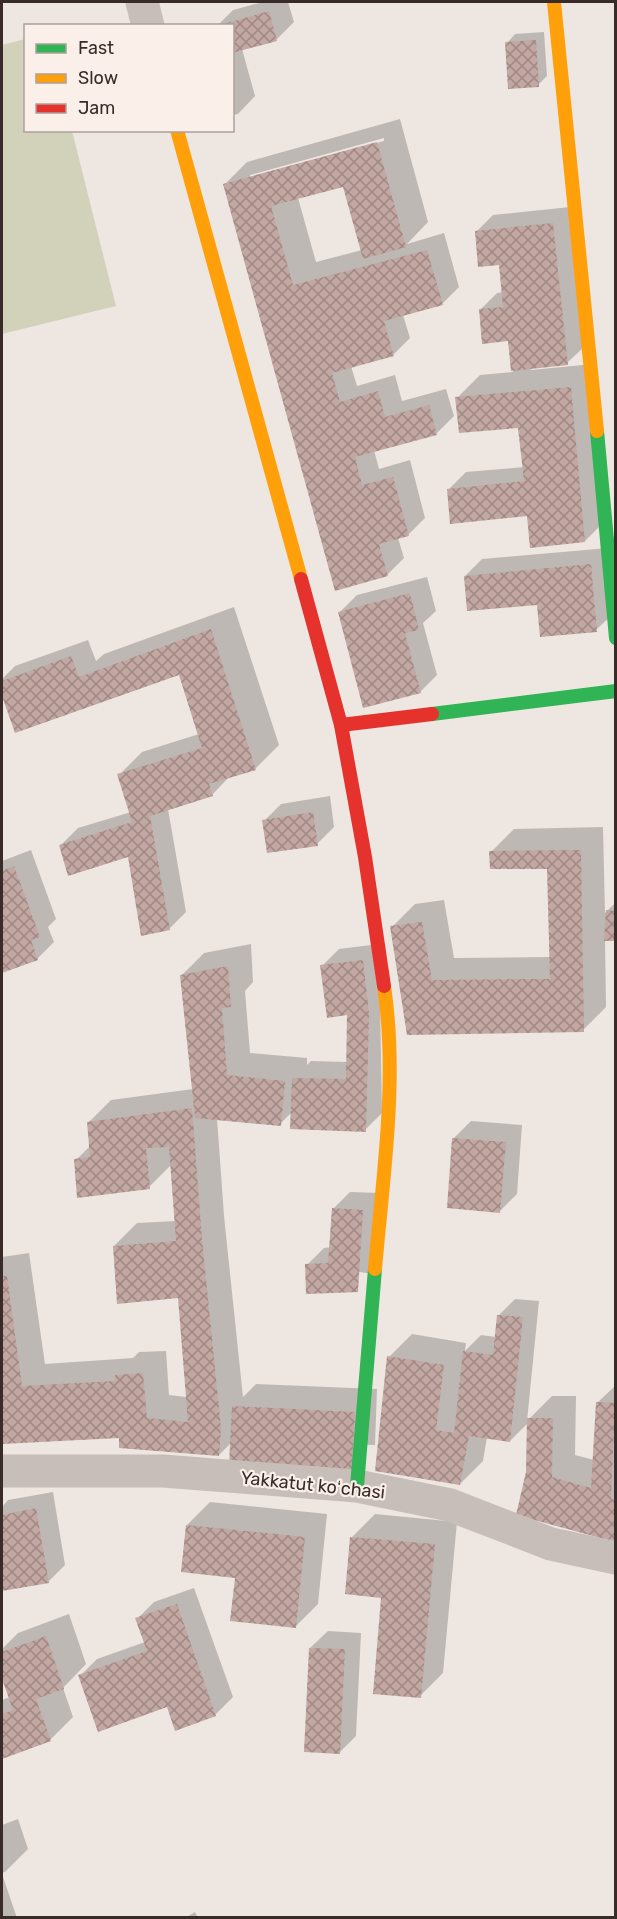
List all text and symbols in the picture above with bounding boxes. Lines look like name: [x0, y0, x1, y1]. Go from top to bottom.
legend: [24, 24, 234, 132]
text: Fast: [78, 37, 114, 59]
text: Slow: [78, 67, 118, 89]
text: Jam: [78, 97, 115, 119]
street label: Yakkatut koʻchasi: [240, 1466, 386, 1504]

